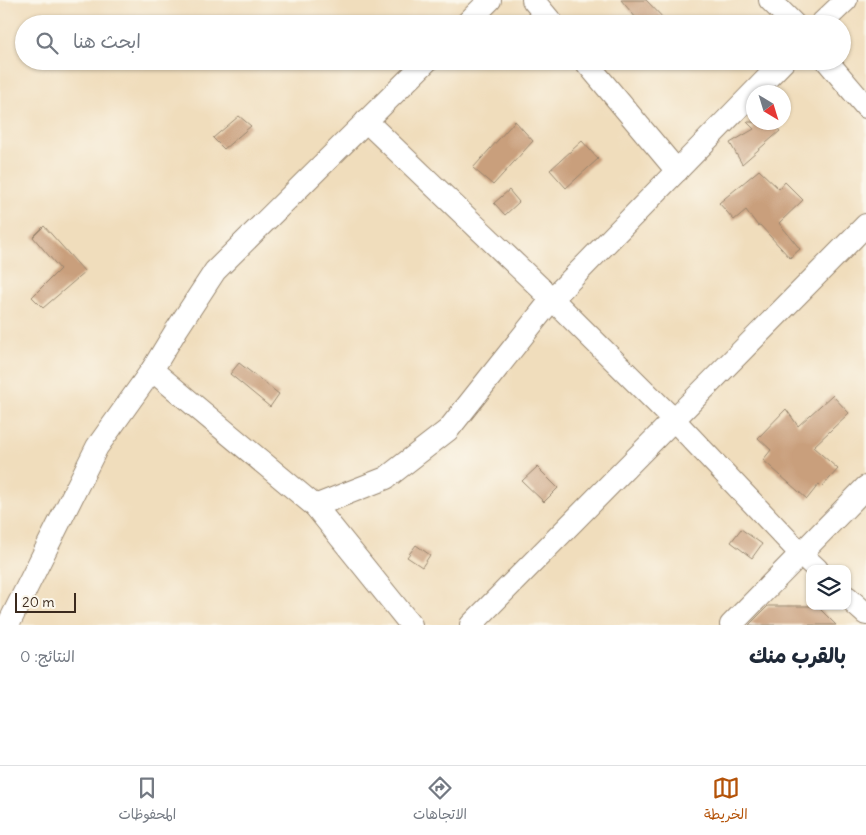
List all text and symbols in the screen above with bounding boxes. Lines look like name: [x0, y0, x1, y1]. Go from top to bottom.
search box: [15, 15, 851, 70]
icon: search: [33, 29, 61, 57]
text: ابحث هنا: [73, 29, 141, 53]
north arrow: [746, 85, 791, 130]
map controls: [806, 565, 851, 610]
button: layers: [806, 565, 851, 610]
scale bar: [15, 590, 76, 613]
text: 20 m: [22, 593, 55, 611]
text: بالقرب منك: [749, 642, 846, 669]
text: النتائج: 0: [20, 646, 75, 666]
tab: المحفوظات: [118, 774, 176, 827]
tab: الاتجاهات: [413, 774, 467, 827]
tab: الخريطة: [704, 774, 748, 827]

